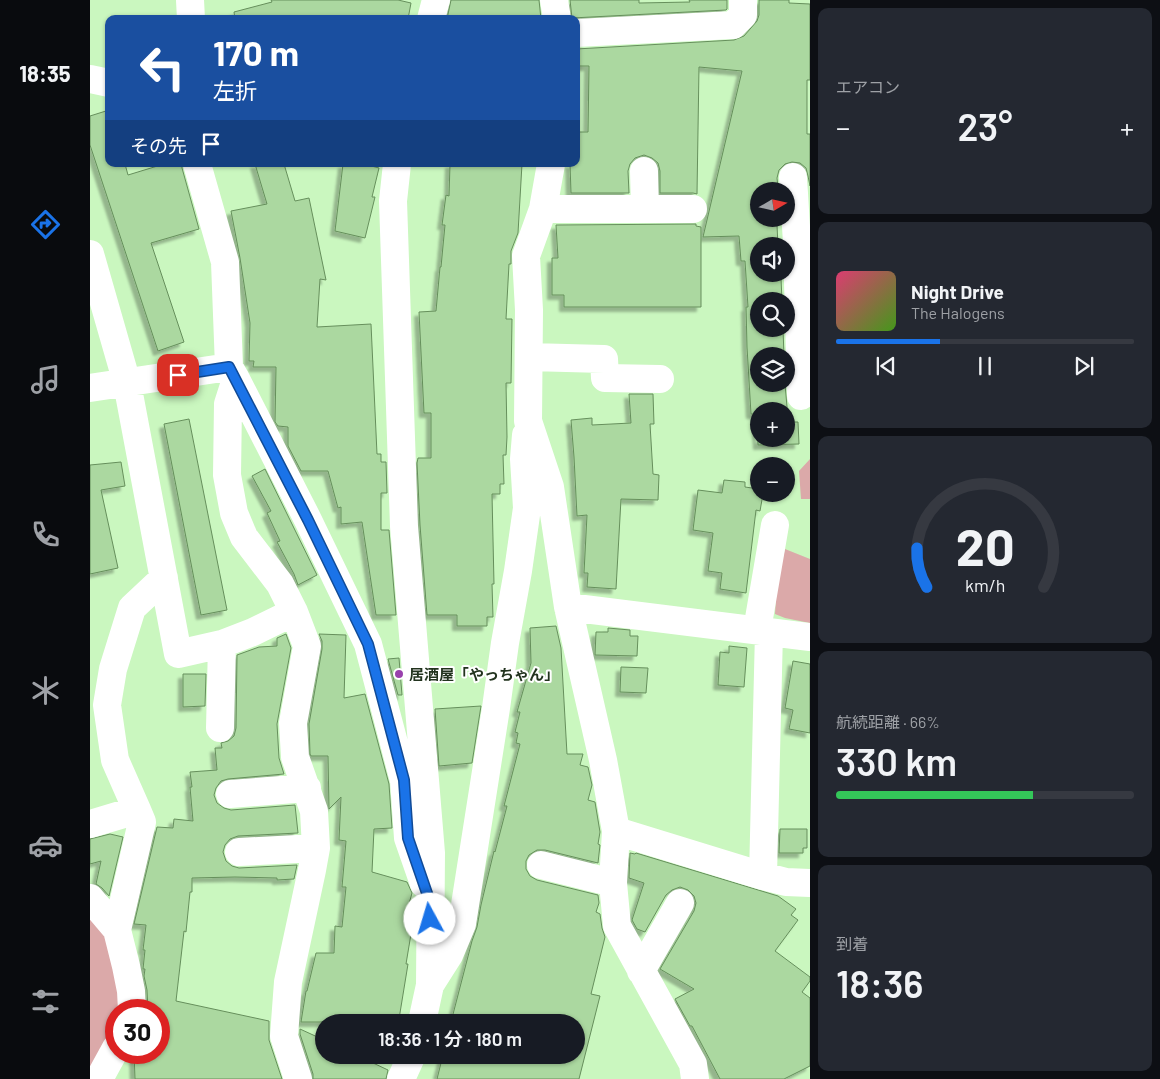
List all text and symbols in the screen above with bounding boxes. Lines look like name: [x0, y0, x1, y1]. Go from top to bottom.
text: 170 m: [213, 31, 299, 73]
icon: left: [130, 35, 195, 100]
text: 18:35: [19, 60, 71, 86]
text: 左折: [213, 77, 257, 103]
text: エアコン: [836, 77, 900, 96]
text: 23°: [957, 103, 1013, 149]
text: −: [836, 110, 850, 144]
text: +: [1120, 110, 1134, 144]
icon: arrive: [197, 130, 225, 158]
text: その先: [130, 134, 187, 157]
north arrow: [750, 182, 795, 228]
map controls: [750, 182, 795, 502]
icon: directions: [28, 207, 63, 242]
button: sound: [750, 237, 795, 282]
text: Night Drive: [911, 280, 1004, 303]
button: search: [750, 292, 795, 337]
text: The Halogens: [911, 303, 1005, 322]
button: layers: [750, 347, 795, 392]
icon: previous: [872, 352, 900, 380]
icon: pause: [971, 352, 999, 380]
icon: next: [1070, 352, 1098, 380]
pin: [157, 354, 199, 396]
icon: arrive: [164, 361, 192, 389]
icon: music: [28, 362, 63, 397]
button: +: [750, 402, 795, 447]
button: −: [750, 457, 795, 502]
text: 20: [956, 514, 1014, 576]
icon: phone: [28, 517, 63, 552]
text: km/h: [965, 574, 1005, 596]
place label: 居酒屋「やっちゃん」: [409, 665, 559, 683]
marker: 居酒屋「やっちゃん」: [393, 668, 405, 680]
icon: climate: [28, 673, 63, 708]
text: 航続距離 · 66%: [836, 712, 940, 731]
text: 330 km: [836, 738, 957, 784]
icon: car: [28, 828, 63, 863]
position arrow: [403, 892, 455, 944]
text: 到着: [836, 934, 868, 953]
text: 18:36: [836, 960, 923, 1006]
icon: filters: [28, 984, 63, 1019]
speed limit sign: 30: [105, 999, 170, 1064]
text: 18:36 · 1 分 · 180 m: [378, 1027, 522, 1050]

